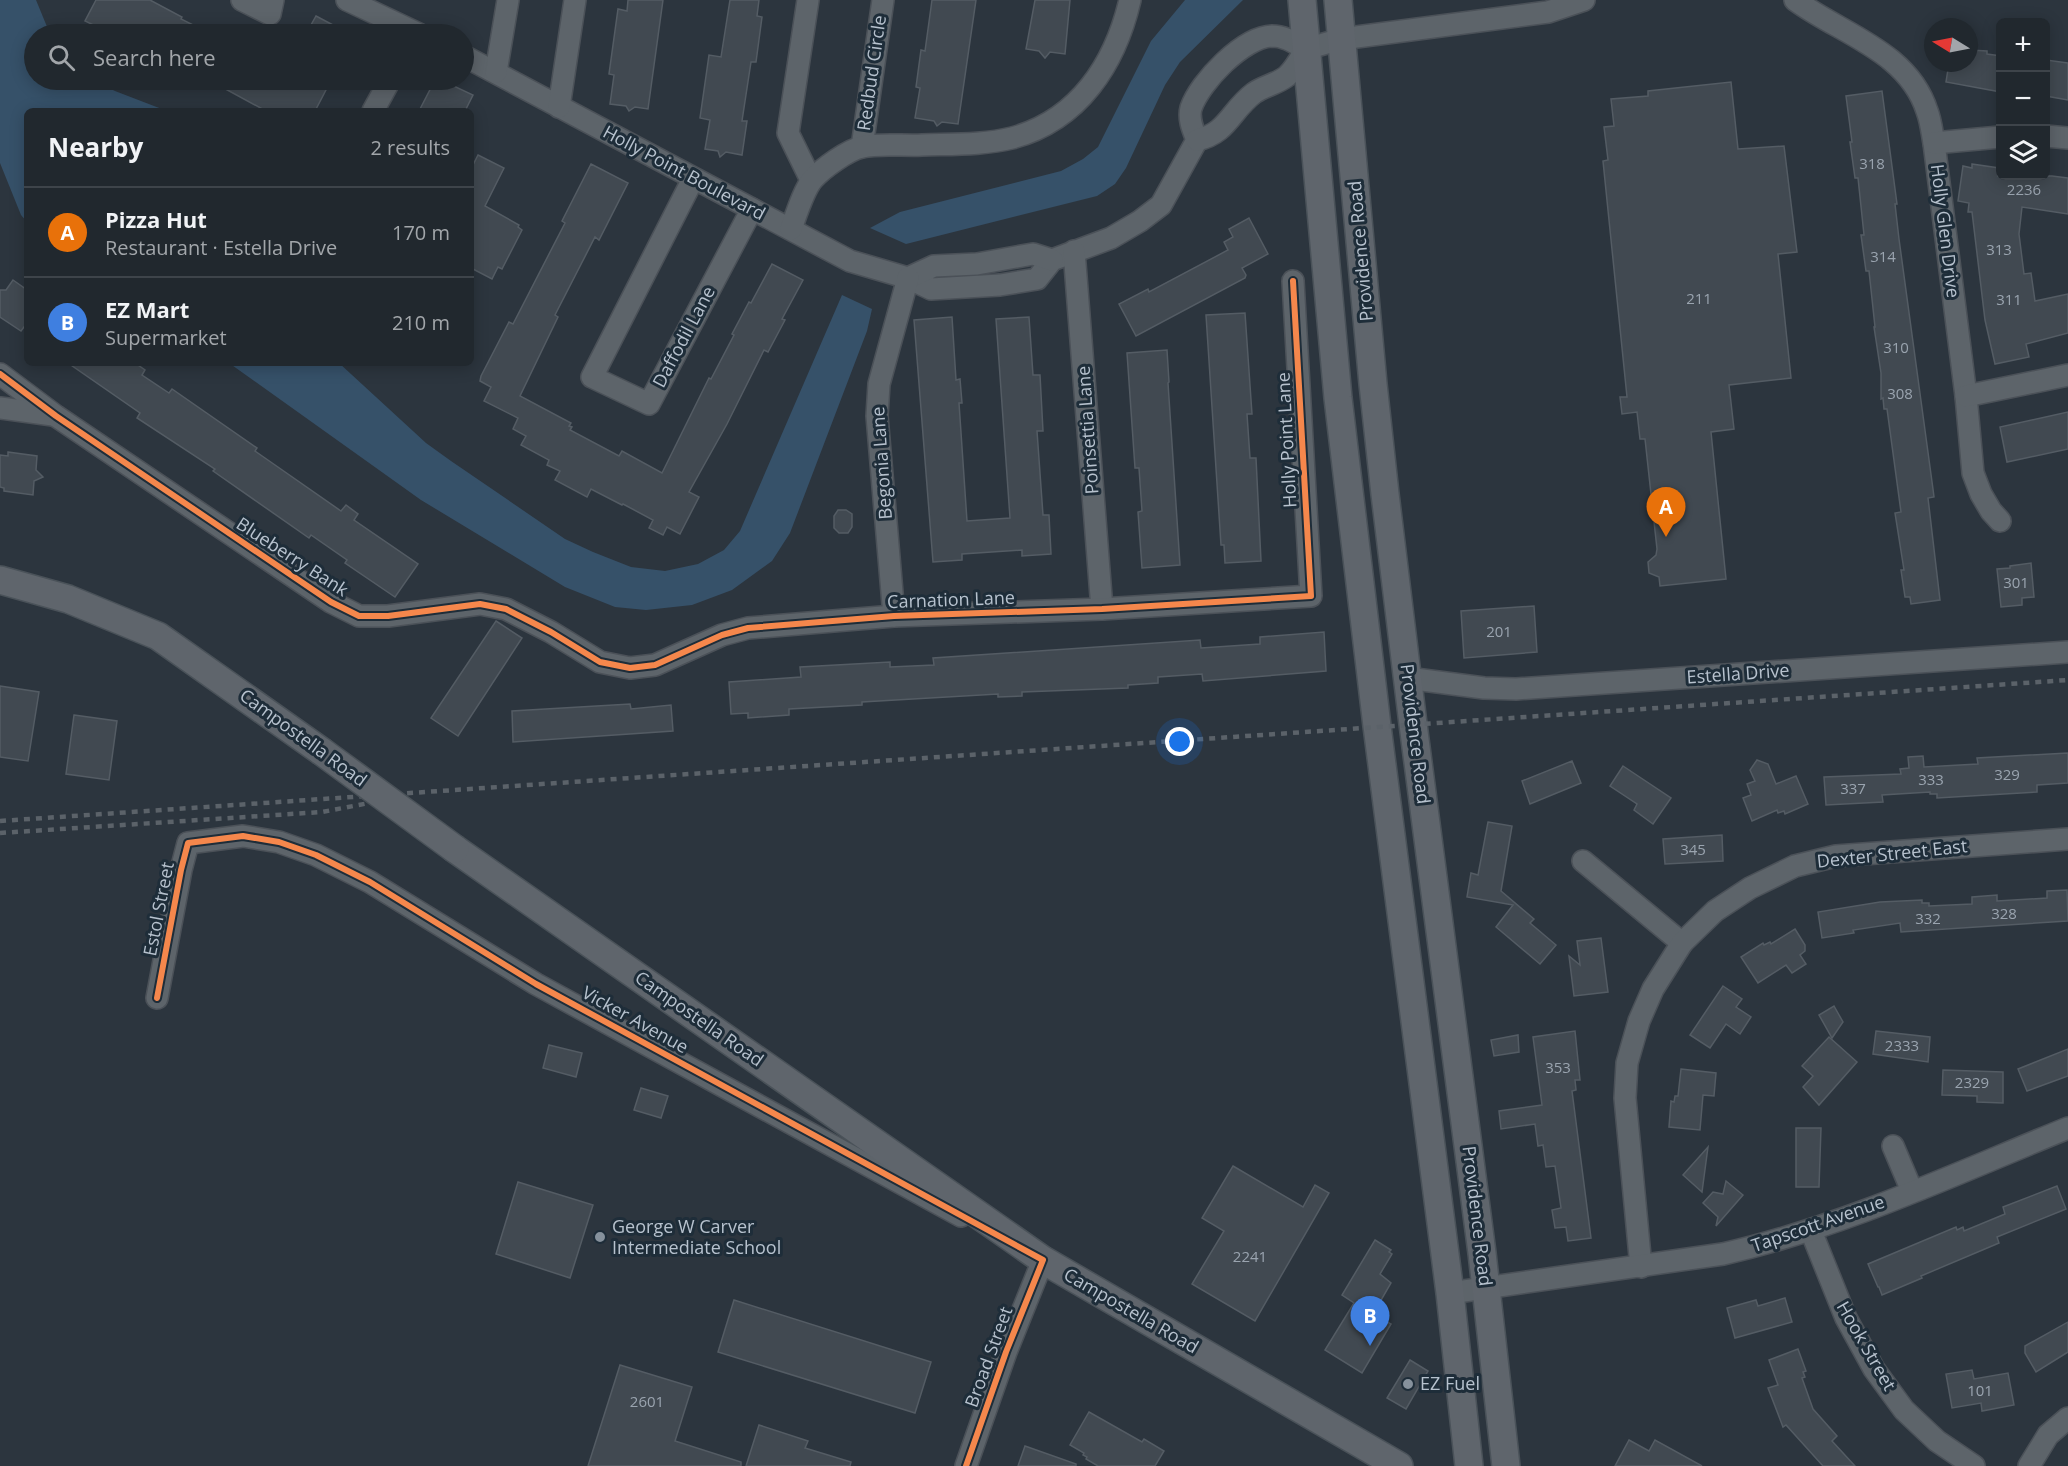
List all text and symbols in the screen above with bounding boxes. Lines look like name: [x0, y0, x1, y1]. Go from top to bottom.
street label: Redbud Circle: [851, 14, 891, 132]
north arrow: [1924, 18, 1978, 72]
map controls: [1996, 18, 2050, 180]
button: +: [1996, 18, 2050, 72]
search box: [24, 24, 474, 90]
icon: search: [45, 41, 78, 74]
text: Search here: [93, 42, 216, 72]
button: −: [1996, 72, 2050, 126]
street label: Holly Point Boulevard: [599, 119, 770, 225]
button: layers: [1996, 126, 2050, 180]
text: Nearby: [48, 129, 143, 165]
text: 2 results: [370, 134, 450, 161]
house number: 318: [1859, 153, 1885, 173]
street label: Holly Glen Drive: [1926, 163, 1966, 299]
house number: 2236: [2007, 179, 2041, 199]
street label: Providence Road: [1342, 180, 1378, 322]
text: Pizza Hut: [105, 204, 207, 234]
text: A: [61, 219, 74, 246]
text: 170 m: [392, 219, 450, 246]
text: Restaurant · Estella Drive: [105, 234, 337, 261]
house number: 313: [1986, 239, 2012, 259]
house number: 314: [1870, 246, 1896, 266]
street label: Daffodil Lane: [646, 282, 720, 391]
house number: 211: [1686, 288, 1712, 308]
house number: 311: [1996, 289, 2022, 309]
text: EZ Mart: [105, 294, 189, 324]
text: B: [61, 309, 74, 336]
text: 210 m: [392, 309, 450, 336]
text: Supermarket: [105, 324, 227, 351]
house number: 310: [1883, 337, 1909, 357]
street label: Poinsettia Lane: [1071, 365, 1103, 495]
street label: Holly Point Lane: [1270, 372, 1302, 508]
house number: 308: [1887, 383, 1913, 403]
street label: Begonia Lane: [865, 406, 897, 520]
pin: A: [1646, 488, 1686, 537]
street label: Blueberry Bank: [232, 511, 354, 602]
house number: 301: [2003, 572, 2029, 592]
street label: Carnation Lane: [887, 585, 1015, 613]
house number: 201: [1486, 621, 1512, 641]
street label: Estella Drive: [1686, 657, 1790, 689]
street label: Providence Road: [1395, 662, 1436, 805]
street label: Campostella Road: [235, 683, 372, 791]
your location: [1165, 727, 1194, 756]
house number: 329: [1994, 764, 2020, 784]
house number: 333: [1918, 769, 1944, 789]
house number: 337: [1840, 778, 1866, 798]
street label: Dexter Street East: [1816, 833, 1968, 873]
house number: 345: [1680, 839, 1706, 859]
street label: Estol Street: [137, 860, 179, 958]
house number: 328: [1991, 903, 2017, 923]
house number: 332: [1915, 908, 1941, 928]
street label: Campostella Road: [631, 965, 769, 1072]
street label: Vicker Avenue: [578, 980, 693, 1058]
house number: 2333: [1885, 1035, 1919, 1055]
house number: 353: [1545, 1057, 1571, 1077]
house number: 2329: [1955, 1072, 1989, 1092]
street label: Providence Road: [1457, 1144, 1498, 1287]
street label: Tapscott Avenue: [1748, 1189, 1887, 1257]
place label: George W Carver Intermediate School: [612, 1214, 781, 1259]
marker: George W Carver Intermediate School: [593, 1230, 607, 1244]
house number: 2241: [1233, 1246, 1267, 1266]
street label: Campostella Road: [1060, 1262, 1203, 1358]
pin: B: [1350, 1296, 1390, 1346]
street label: Hook Street: [1832, 1296, 1902, 1395]
street label: Broad Street: [959, 1303, 1017, 1410]
place label: EZ Fuel: [1420, 1371, 1480, 1395]
marker: EZ Fuel: [1401, 1377, 1415, 1391]
house number: 101: [1967, 1380, 1993, 1400]
house number: 2601: [630, 1391, 664, 1411]

